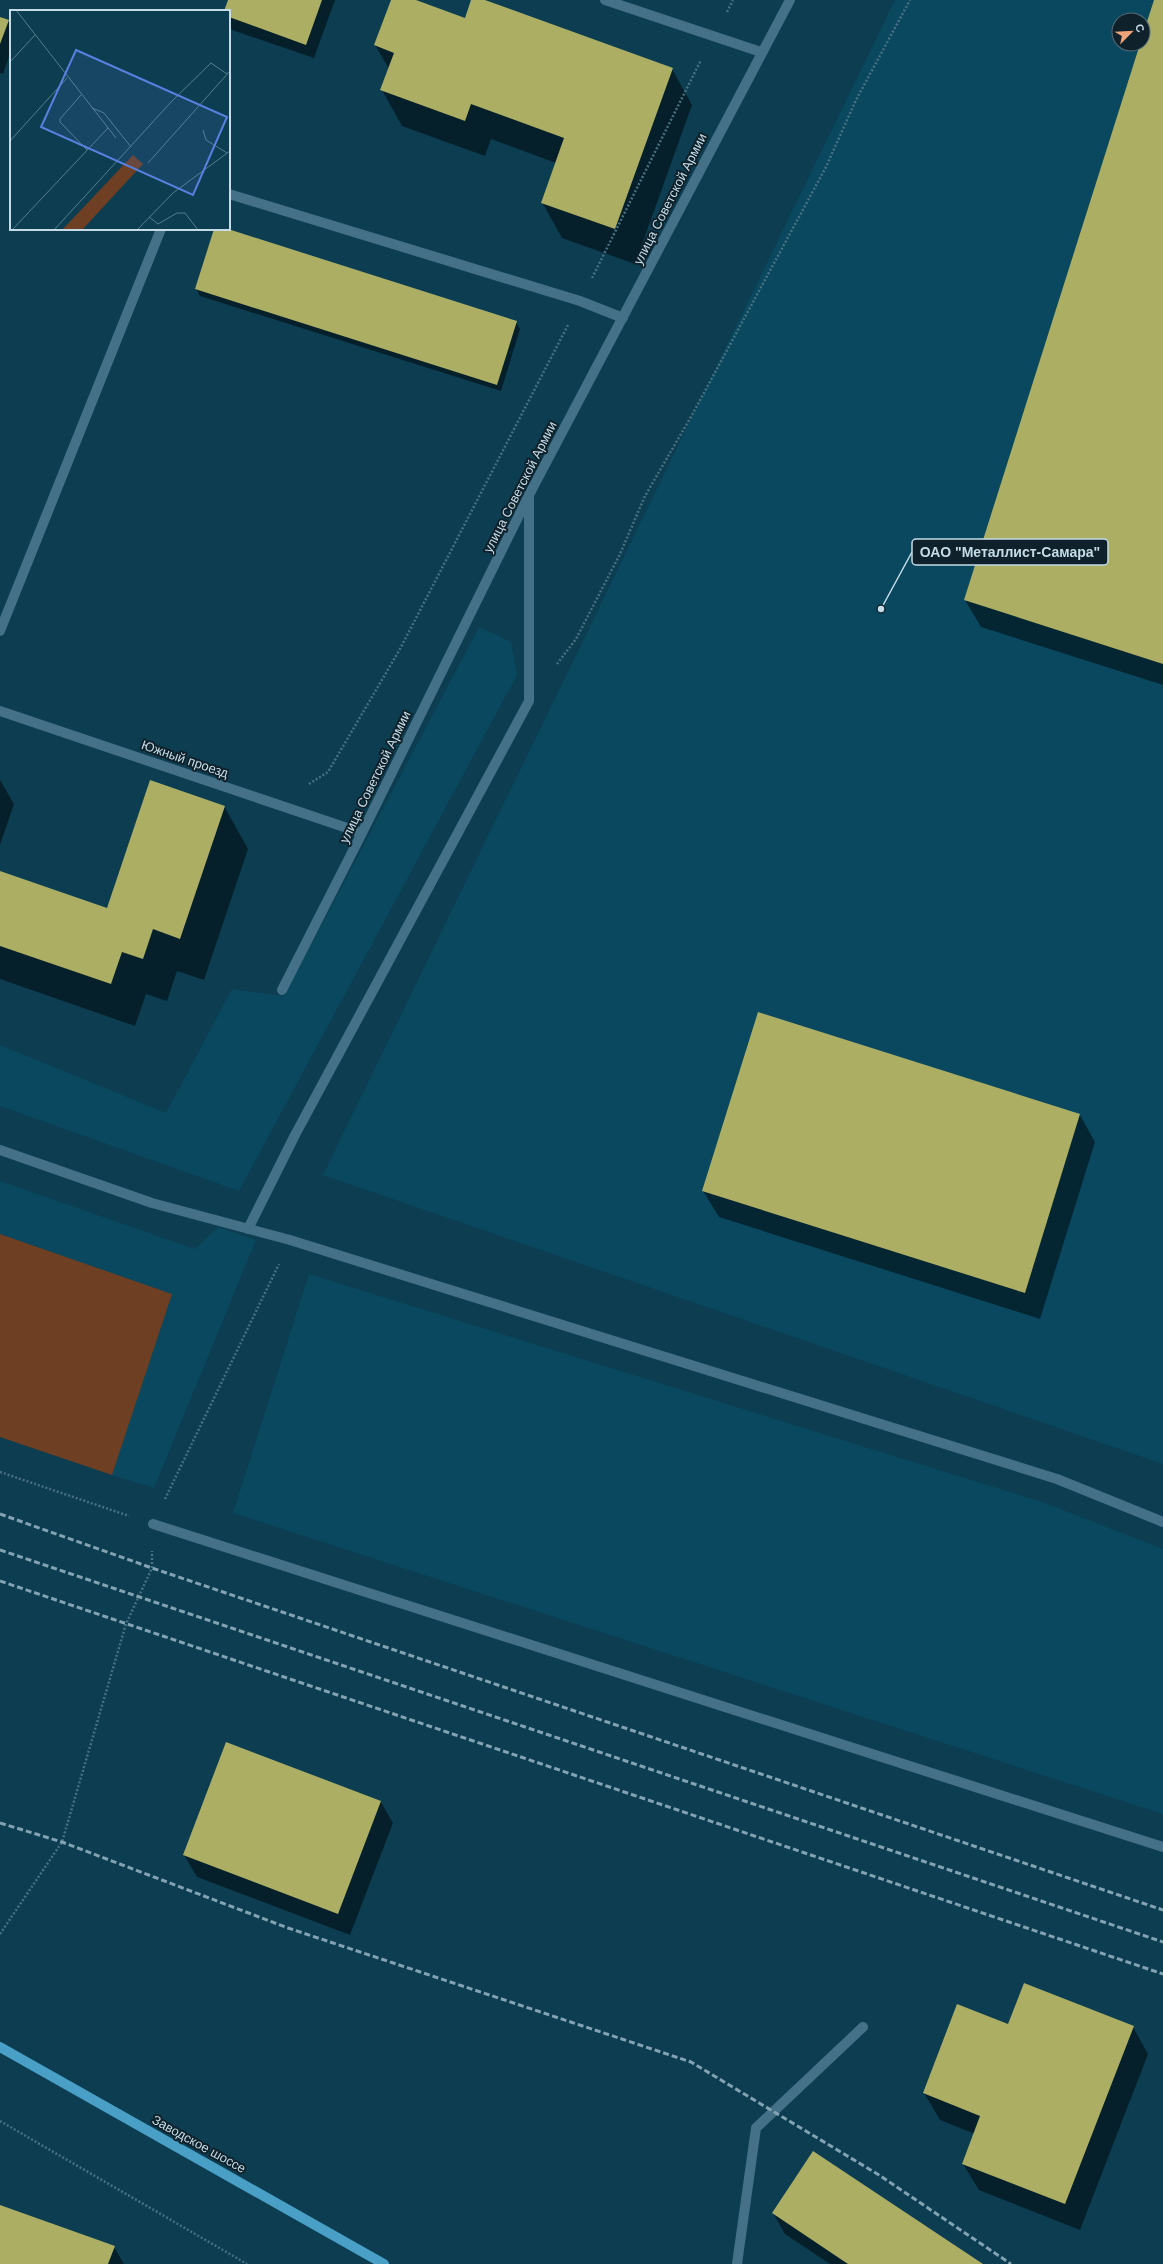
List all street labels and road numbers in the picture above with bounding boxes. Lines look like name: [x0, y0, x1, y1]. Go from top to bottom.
street label: улица Советской Армии: [630, 131, 710, 267]
street label: улица Советской Армии: [480, 419, 560, 555]
street label: улица Советской Армии: [336, 708, 414, 846]
street label: Южный проезд: [140, 737, 231, 781]
street label: Заводское шоссе: [150, 2112, 248, 2176]

